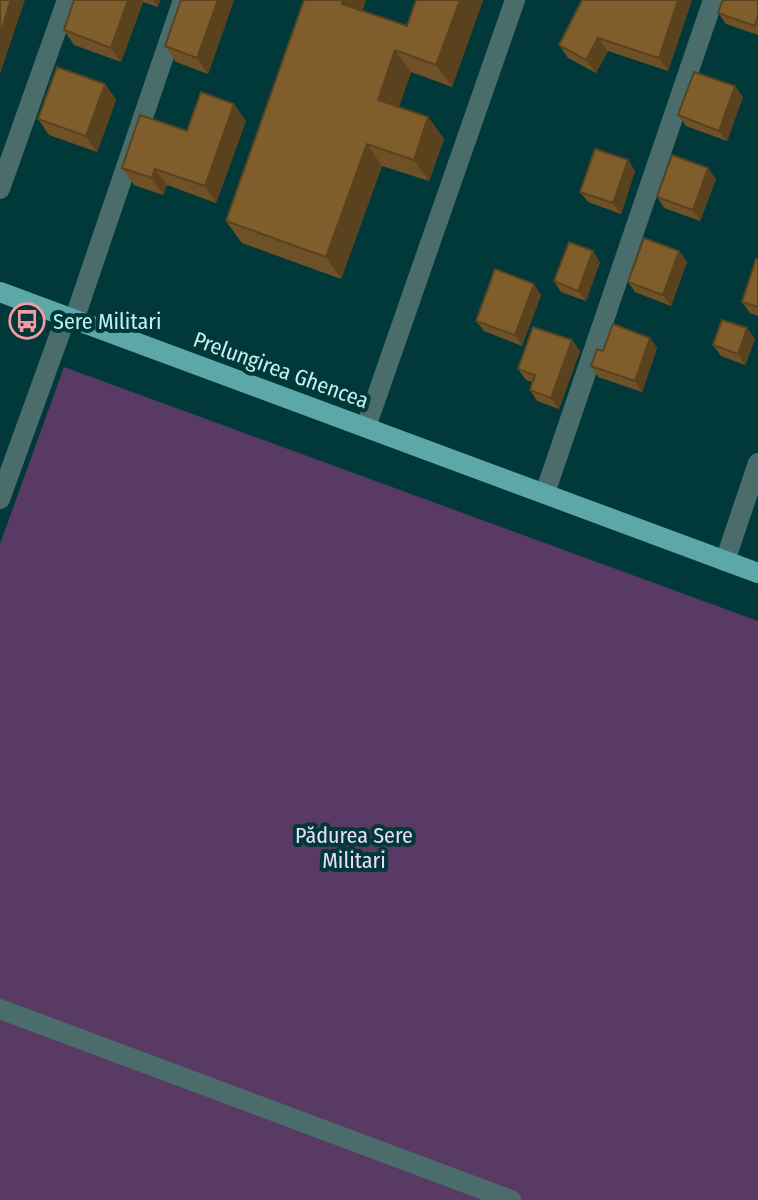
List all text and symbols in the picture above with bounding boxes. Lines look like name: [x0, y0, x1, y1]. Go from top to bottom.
bus stop icon: Sere Militari: [8, 302, 46, 340]
place label: Sere Militari: [53, 308, 161, 335]
street label: Prelungirea Ghencea: [190, 326, 372, 414]
park label: Pădurea Sere Militari: [295, 822, 413, 874]

